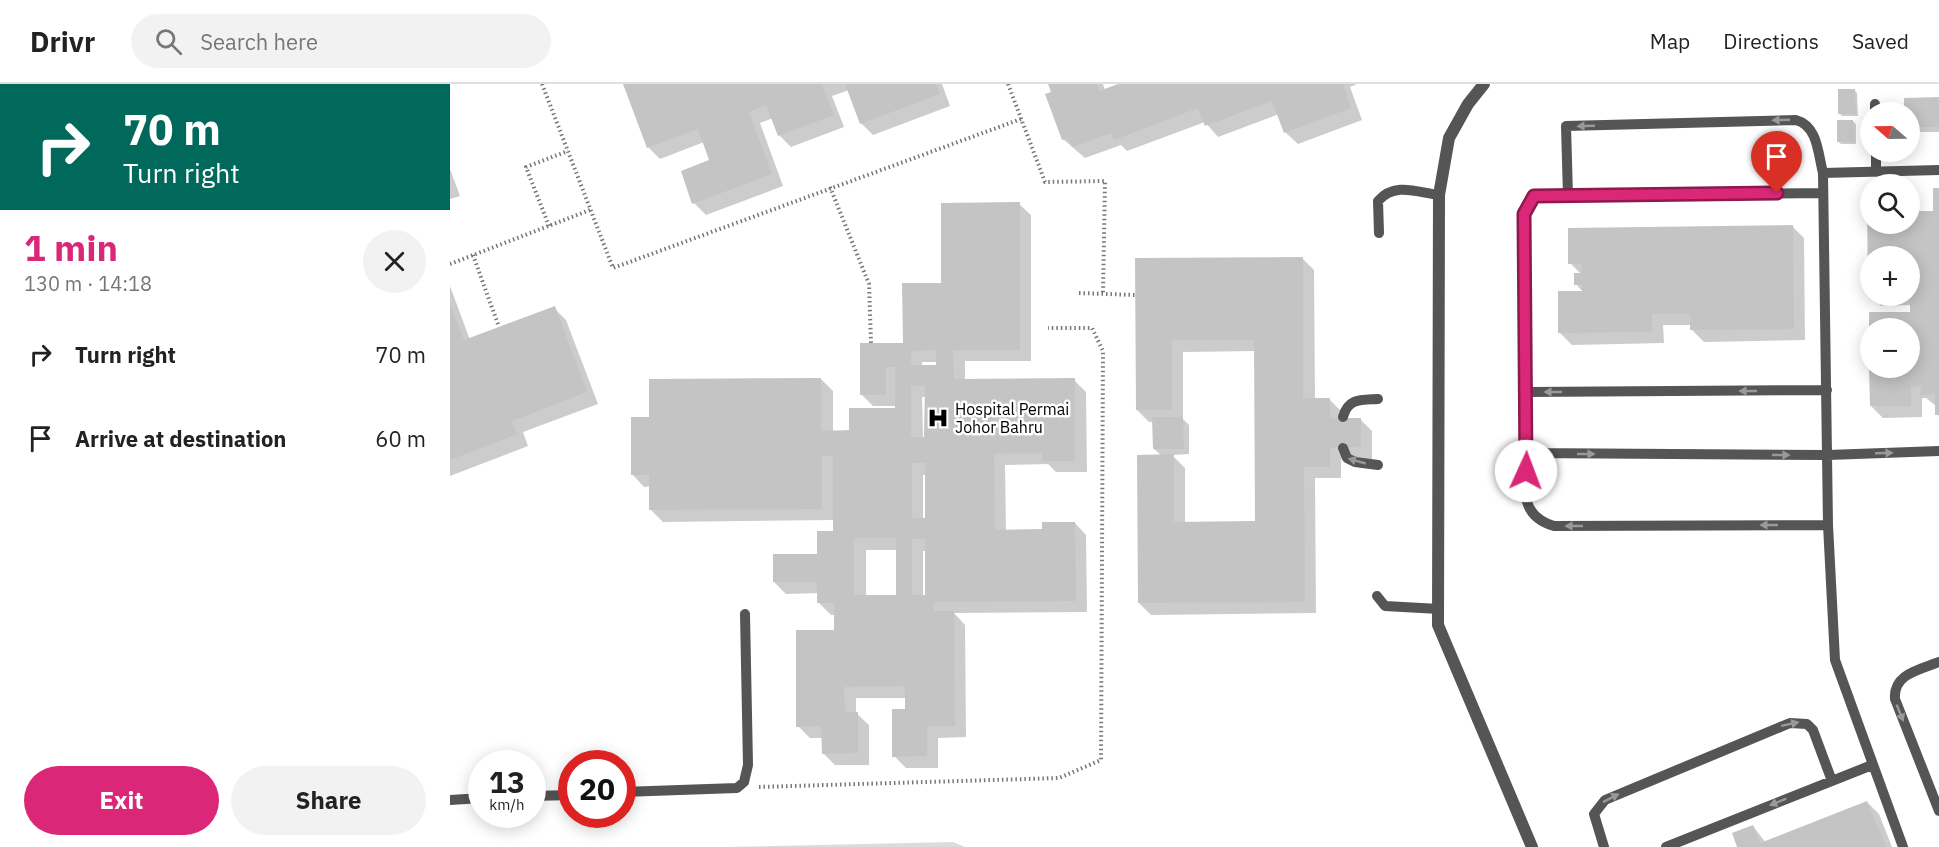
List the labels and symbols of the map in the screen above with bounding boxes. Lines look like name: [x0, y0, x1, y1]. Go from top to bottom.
north arrow: [1860, 102, 1920, 162]
one-way arrow: [1771, 116, 1790, 125]
one-way arrow: [1576, 121, 1595, 131]
pin: [1751, 131, 1802, 193]
one-way arrow: [1738, 386, 1757, 395]
one-way arrow: [1543, 387, 1562, 397]
place label: Hospital Permai Johor Bahru: [955, 399, 1069, 437]
hospital icon: Hospital Permai Johor Bahru: [926, 406, 950, 430]
position arrow: [1494, 439, 1558, 503]
one-way arrow: [1874, 448, 1893, 458]
one-way arrow: [1577, 449, 1596, 459]
one-way arrow: [1772, 450, 1791, 460]
one-way arrow: [1348, 455, 1366, 465]
one-way arrow: [1760, 520, 1779, 530]
one-way arrow: [1565, 521, 1584, 531]
one-way arrow: [1896, 704, 1906, 722]
one-way arrow: [1781, 719, 1799, 729]
speed limit sign: 20: [558, 750, 636, 828]
one-way arrow: [1602, 794, 1619, 803]
one-way arrow: [1769, 798, 1787, 808]

